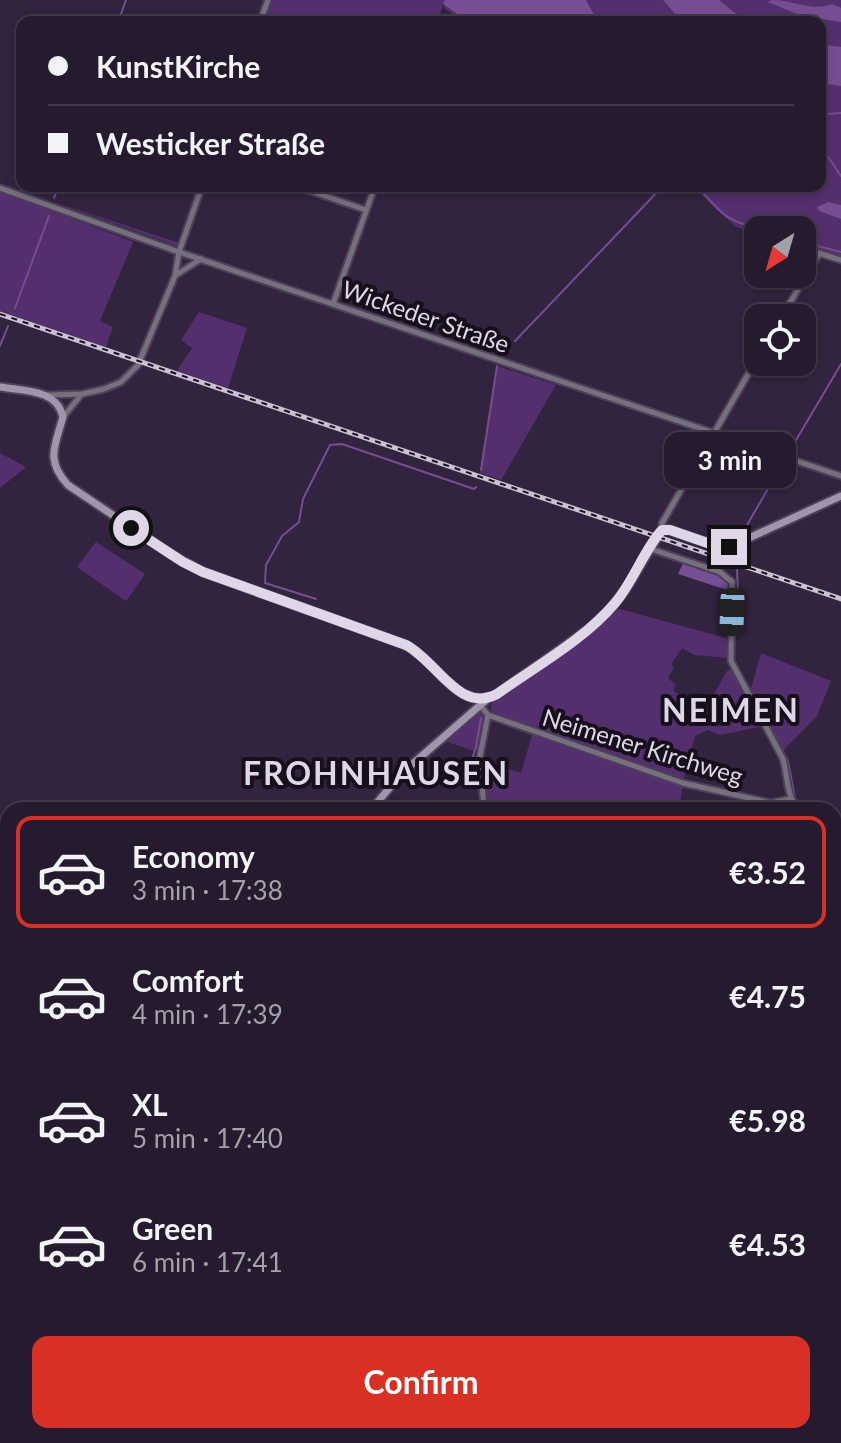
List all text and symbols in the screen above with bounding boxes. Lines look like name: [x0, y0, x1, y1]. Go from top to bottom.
text: KunstKirche: [96, 48, 260, 84]
text: Westicker Straße: [96, 125, 325, 161]
north arrow: [744, 216, 816, 288]
map controls: [744, 216, 816, 376]
street label: Wickeder Straße: [339, 274, 513, 358]
button: locate: [744, 304, 816, 376]
callout: 3 min: [663, 431, 795, 487]
text: 3 min: [698, 444, 762, 476]
route start: [113, 510, 149, 546]
route end: [711, 529, 747, 565]
car: [719, 588, 745, 636]
district label: NEIMEN: [662, 690, 800, 729]
street label: Neimener Kirchweg: [539, 702, 747, 790]
district label: FROHNHAUSEN: [243, 753, 509, 792]
icon: car: [36, 836, 108, 908]
text: Economy: [132, 838, 255, 874]
text: €3.52: [729, 854, 806, 890]
text: 3 min · 17:38: [132, 874, 283, 906]
icon: car: [36, 960, 108, 1032]
text: Comfort: [132, 962, 244, 998]
text: €4.75: [729, 978, 806, 1014]
text: 4 min · 17:39: [132, 998, 283, 1030]
icon: car: [36, 1084, 108, 1156]
text: XL: [132, 1086, 168, 1122]
text: €5.98: [729, 1102, 806, 1138]
text: 5 min · 17:40: [132, 1122, 283, 1154]
icon: car: [36, 1208, 108, 1280]
text: Green: [132, 1210, 213, 1246]
text: €4.53: [729, 1226, 806, 1262]
text: 6 min · 17:41: [132, 1246, 283, 1278]
button: Confirm: [32, 1336, 810, 1428]

